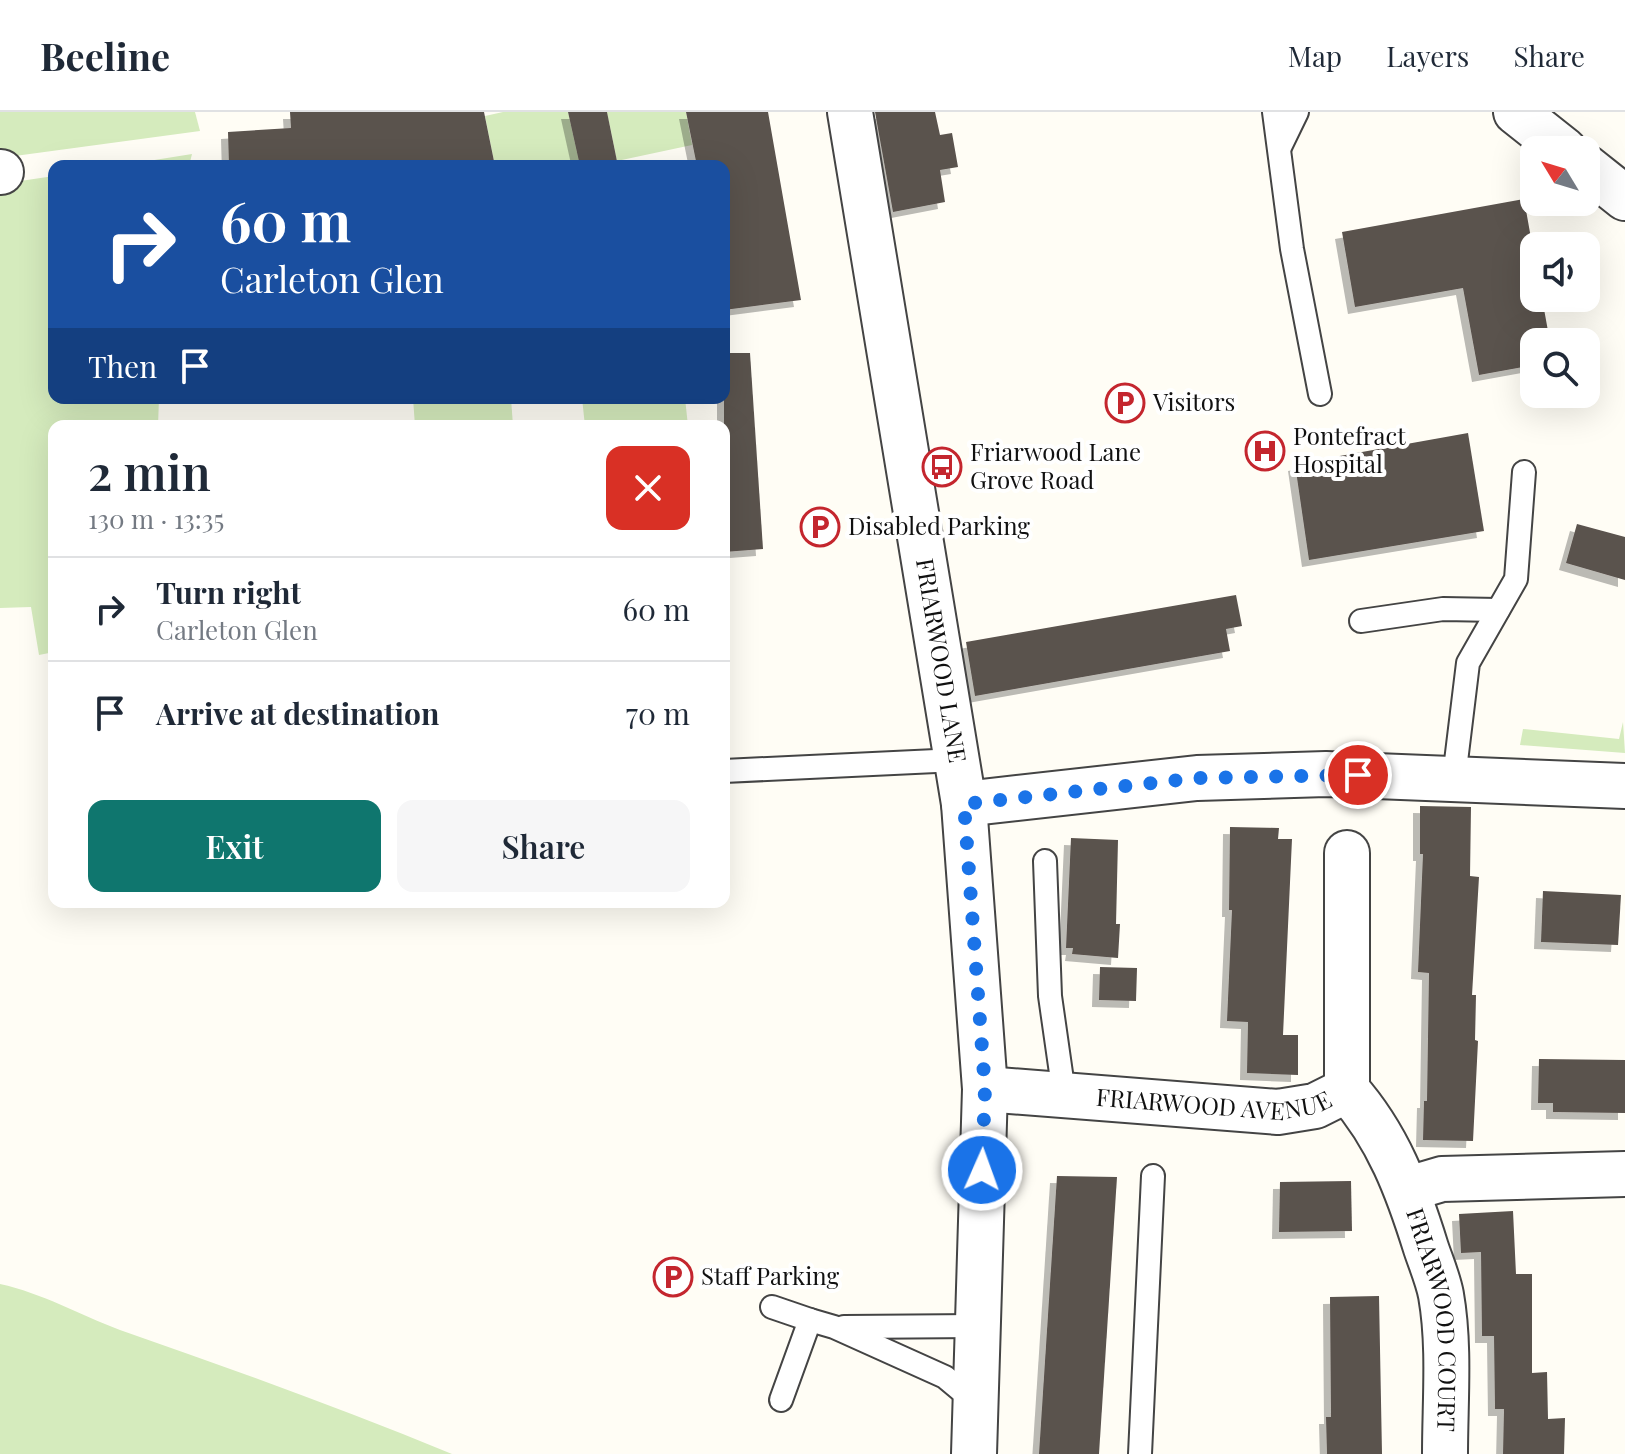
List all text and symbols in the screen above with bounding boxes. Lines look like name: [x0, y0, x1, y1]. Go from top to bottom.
text: Beeline: [40, 30, 170, 81]
text: Map: [1288, 37, 1342, 74]
text: Layers: [1386, 37, 1469, 74]
text: Share: [1513, 37, 1585, 74]
north arrow: [1520, 136, 1600, 216]
map controls: [1520, 136, 1600, 408]
text: 60 m: [220, 182, 351, 257]
icon: right: [88, 192, 192, 296]
button: sound: [1520, 232, 1600, 312]
text: Carleton Glen: [220, 254, 444, 302]
button: search: [1520, 328, 1600, 408]
icon: arrive: [173, 344, 217, 388]
text: Then: [88, 346, 157, 386]
parking icon: Visitors: [1104, 382, 1146, 424]
place label: Visitors: [1152, 385, 1235, 417]
place label: Pontefract Hospital: [1293, 419, 1406, 479]
hospital icon: Pontefract Hospital: [1244, 430, 1286, 472]
place label: Friarwood Lane Grove Road: [970, 435, 1141, 495]
text: 2 min: [88, 439, 211, 503]
button: close: [606, 446, 690, 530]
bus stop icon: Friarwood Lane Grove Road: [921, 446, 963, 488]
text: 130 m · 13:35: [88, 501, 224, 536]
parking icon: Disabled Parking: [799, 506, 841, 548]
place label: Disabled Parking: [848, 509, 1030, 541]
street label: FRIARWOOD LANE: [910, 556, 975, 765]
text: Turn right: [156, 572, 301, 612]
icon: right: [88, 587, 132, 631]
text: 60 m: [622, 589, 690, 629]
text: Carleton Glen: [156, 612, 318, 647]
icon: arrive: [88, 691, 132, 735]
text: Arrive at destination: [156, 693, 439, 733]
text: 70 m: [626, 693, 690, 733]
pin: [1324, 741, 1392, 809]
icon: arrive: [1336, 753, 1380, 797]
button: Exit: [88, 800, 381, 892]
button: Share: [397, 800, 690, 892]
street label: FRIARWOOD AVENUE: [1095, 1080, 1337, 1126]
position arrow: [940, 1128, 1024, 1212]
street label: FRIARWOOD COURT: [1400, 1203, 1464, 1432]
parking icon: Staff Parking: [652, 1256, 694, 1298]
place label: Staff Parking: [701, 1259, 839, 1291]

